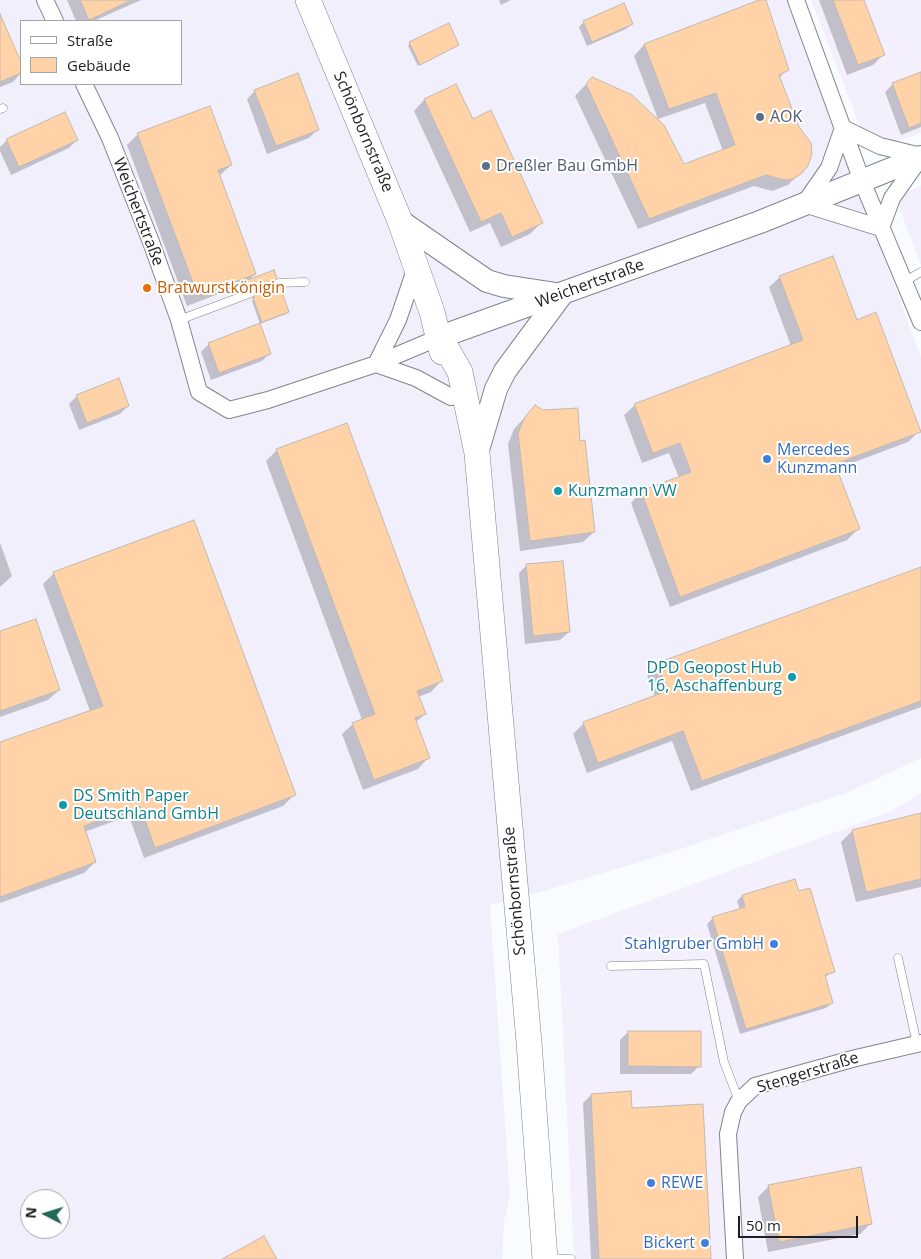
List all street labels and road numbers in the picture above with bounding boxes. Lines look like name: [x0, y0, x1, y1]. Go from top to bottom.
street label: Schönbornstraße: [329, 69, 397, 195]
street label: Weichertstraße: [109, 155, 167, 269]
street label: Weichertstraße: [533, 255, 647, 313]
street label: Schönbornstraße: [500, 826, 530, 956]
street label: Stengerstraße: [755, 1048, 861, 1098]

